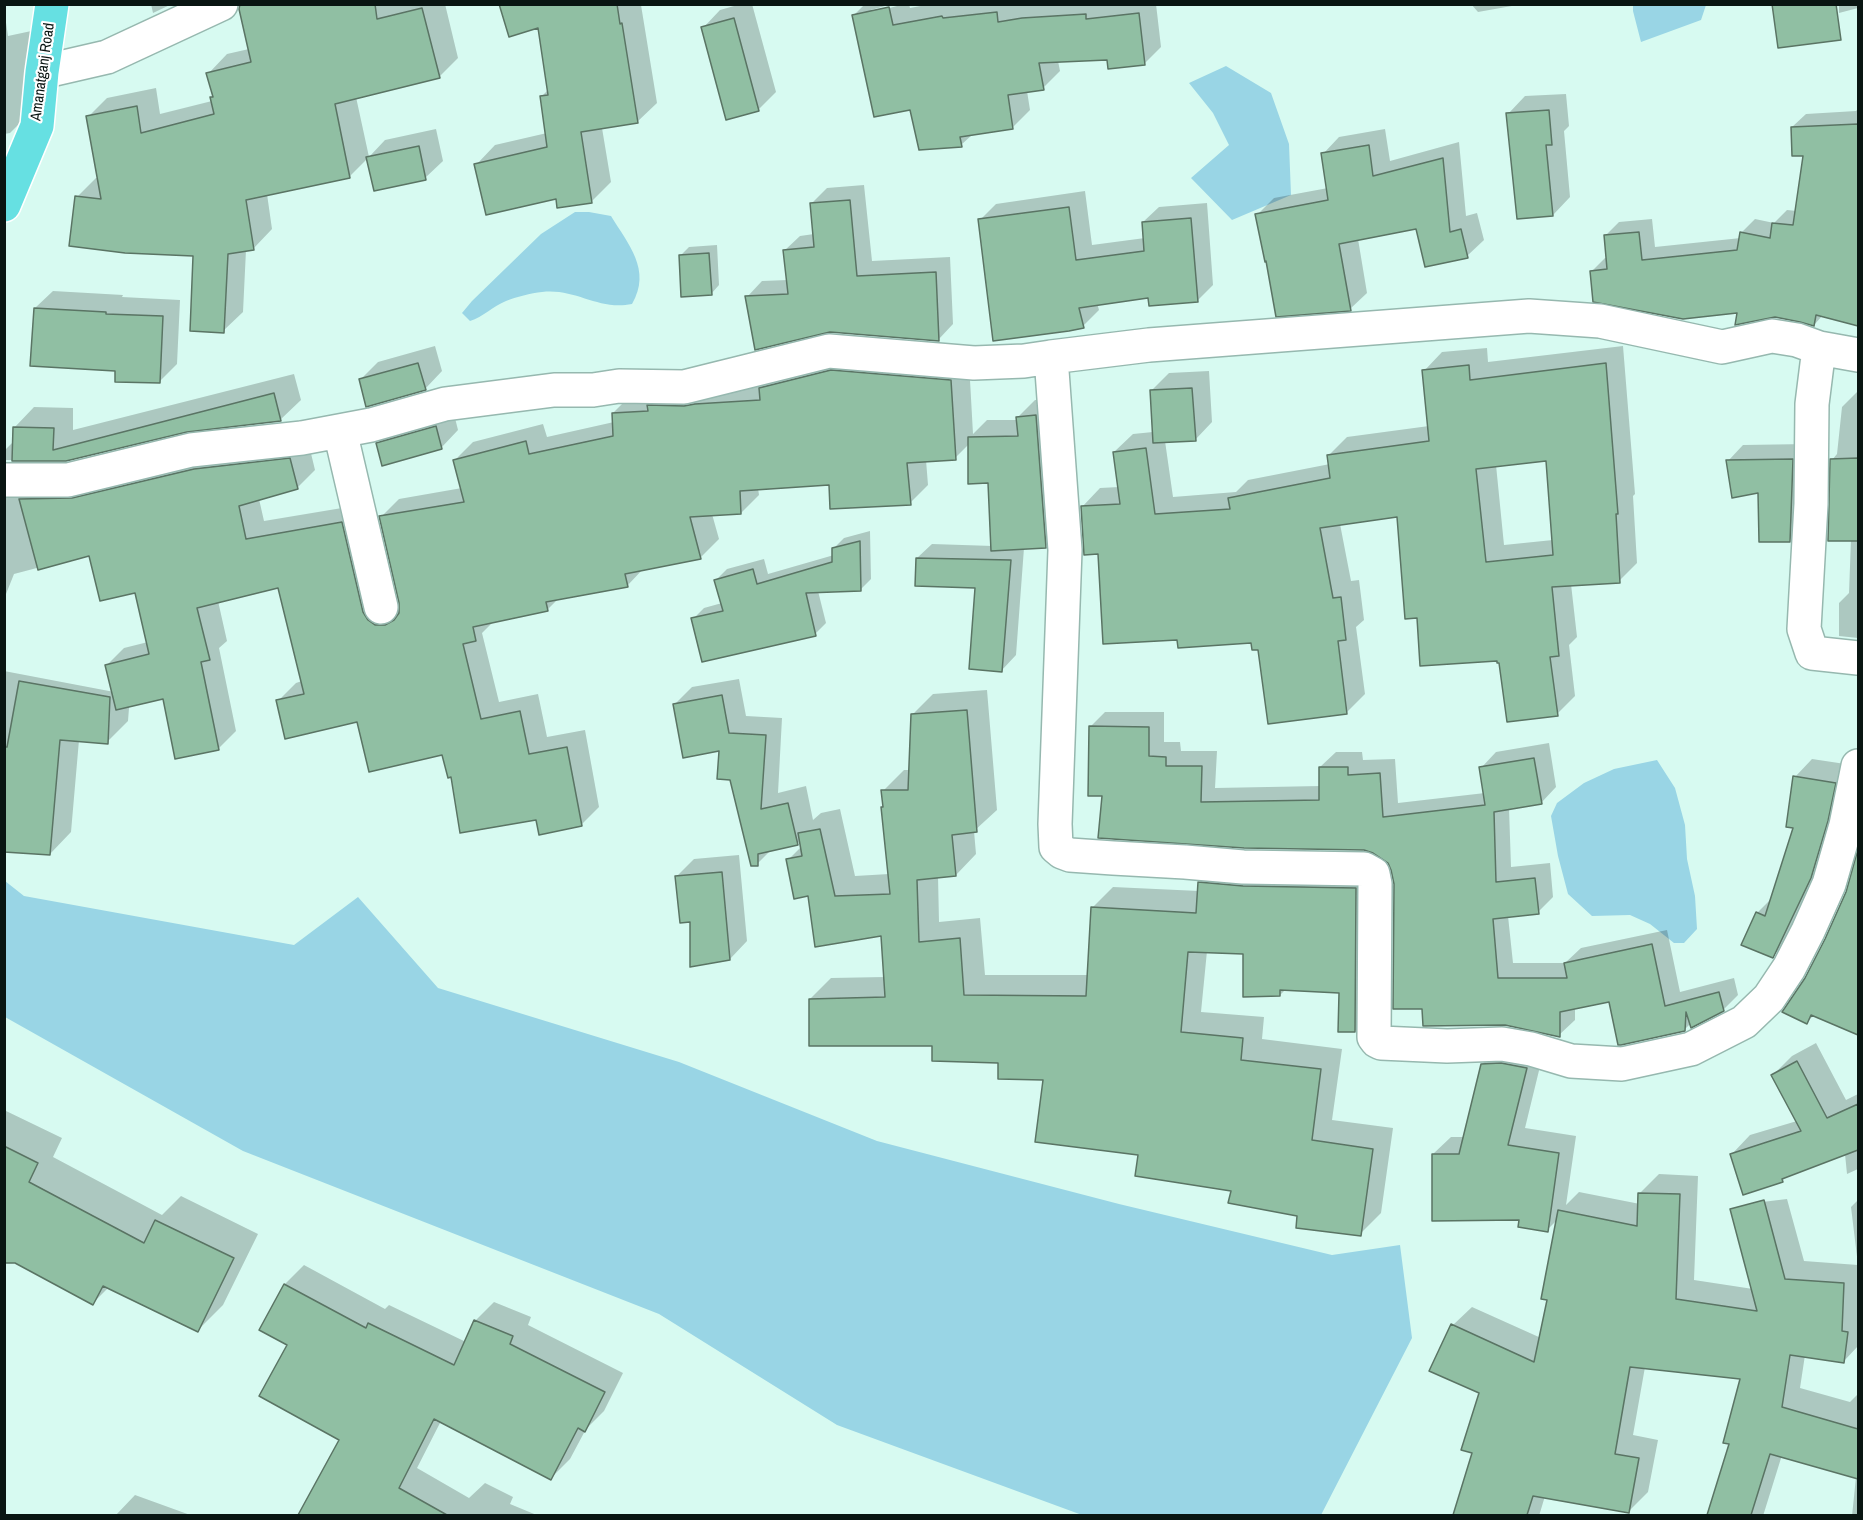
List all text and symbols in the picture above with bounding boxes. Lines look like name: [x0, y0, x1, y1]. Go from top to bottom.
street label: Amanatganj Road: [27, 22, 59, 122]

